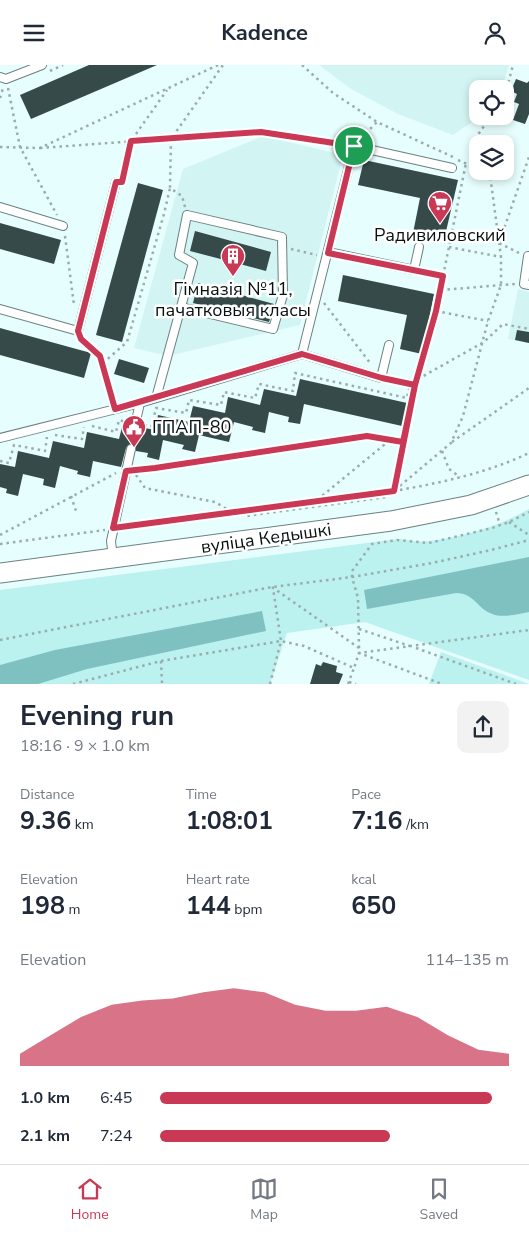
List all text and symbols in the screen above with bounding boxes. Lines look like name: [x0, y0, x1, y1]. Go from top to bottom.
text: Kadence: [221, 18, 308, 48]
icon: menu: [20, 19, 48, 47]
icon: person: [481, 19, 509, 47]
map controls: [469, 80, 514, 180]
button: locate: [469, 80, 514, 125]
pin: [333, 125, 375, 167]
icon: arrive: [340, 132, 368, 160]
button: layers: [469, 135, 514, 180]
supermarket icon: Радивиловский: [427, 190, 453, 224]
place label: Радивиловский: [374, 223, 506, 247]
building icon: Гімназія №11, пачатковыя класы: [220, 243, 246, 277]
place label: Гімназія №11, пачатковыя класы: [155, 277, 311, 322]
public building icon: ГПАП-80: [121, 414, 147, 448]
place label: ГПАП-80: [152, 415, 231, 439]
street label: вуліца Кедышкі: [199, 517, 333, 559]
text: Evening run: [20, 697, 174, 735]
button: share: [457, 701, 509, 753]
text: 18:16 · 9 × 1.0 km: [20, 735, 150, 757]
text: Distance: [20, 785, 74, 804]
text: Time: [186, 785, 217, 804]
text: Pace: [351, 785, 381, 804]
text: 9.36: [20, 804, 71, 838]
text: 1:08:01: [186, 804, 273, 838]
text: 7:16: [351, 804, 403, 838]
text: km: [71, 815, 94, 834]
text: /km: [403, 815, 429, 834]
text: Elevation: [20, 870, 78, 889]
text: Heart rate: [186, 870, 250, 889]
text: kcal: [351, 870, 376, 889]
text: 198: [20, 889, 65, 923]
text: 144: [186, 889, 231, 923]
text: 650: [351, 889, 396, 923]
text: m: [65, 900, 81, 919]
text: bpm: [231, 900, 263, 919]
text: Elevation: [20, 949, 86, 971]
text: 114–135 m: [426, 949, 509, 971]
text: 1.0 km: [20, 1087, 70, 1109]
text: 6:45: [100, 1087, 132, 1109]
text: 2.1 km: [20, 1125, 70, 1147]
text: 7:24: [100, 1125, 132, 1147]
tab: Home: [71, 1175, 109, 1224]
tab: Map: [250, 1175, 278, 1224]
tab: Saved: [420, 1175, 458, 1224]

